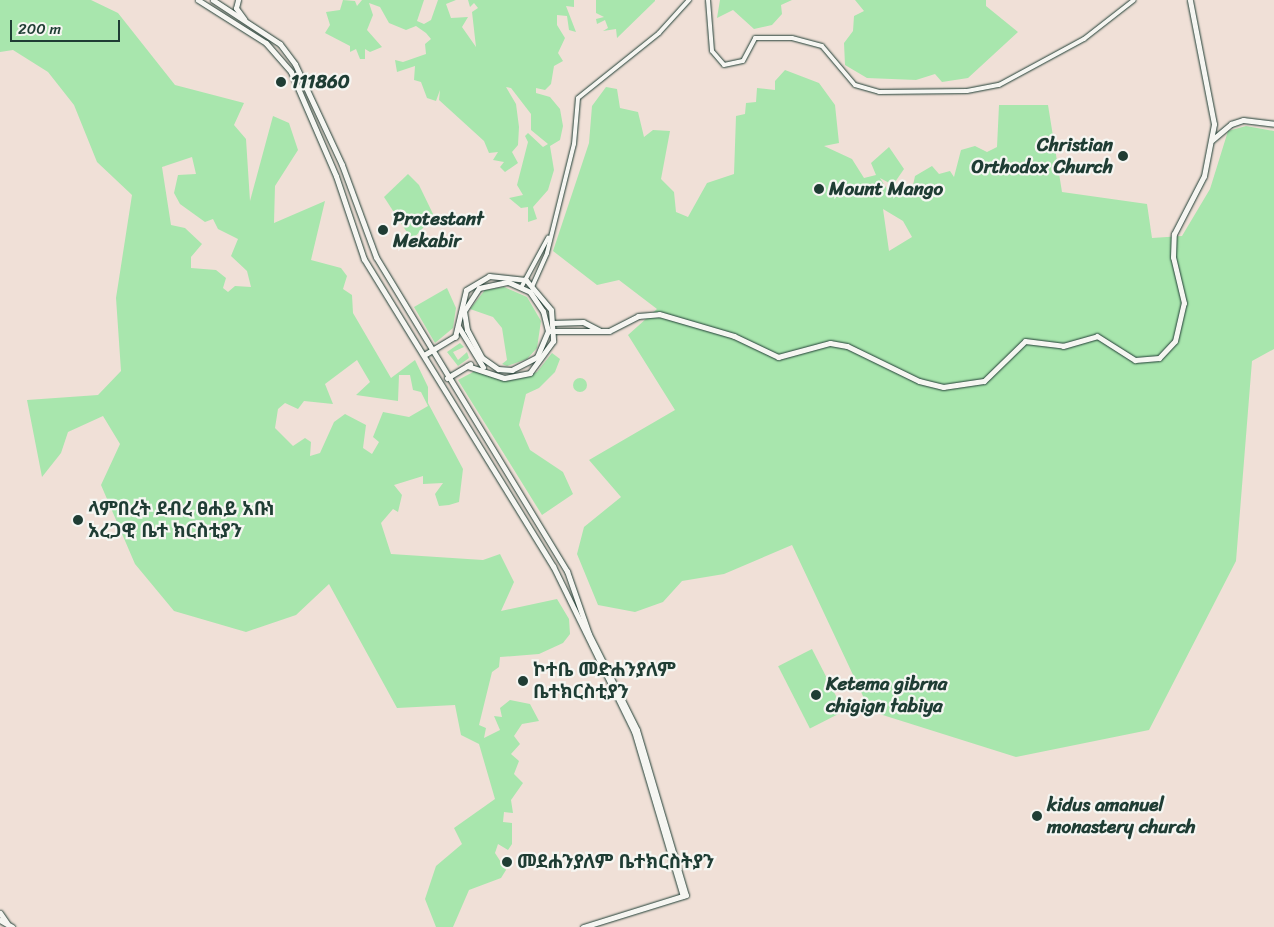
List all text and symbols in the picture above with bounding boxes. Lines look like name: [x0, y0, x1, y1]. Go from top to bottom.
scale bar: [12, 10, 122, 42]
text: 200 m: [18, 16, 61, 42]
place label: 111860: [291, 71, 350, 93]
marker: 111860: [275, 76, 287, 88]
place label: Christian Orthodox Church: [971, 134, 1113, 178]
marker: Christian Orthodox Church: [1117, 150, 1129, 162]
place label: Mount Mango: [829, 178, 942, 200]
marker: Mount Mango: [813, 183, 825, 195]
place label: Protestant Mekabir: [393, 208, 484, 252]
marker: Protestant Mekabir: [377, 224, 389, 236]
place label: ላምበረት ደብረ ፀሐይ አቡነ አረጋዊ ቤተ ክርስቲያን: [88, 498, 275, 542]
marker: ላምበረት ደብረ ፀሐይ አቡነ አረጋዊ ቤተ ክርስቲያን: [72, 514, 84, 526]
place label: ኮተቤ መድሐንያለም ቤተክርስቲያን: [533, 659, 676, 703]
place label: Ketema gibrna chigign tabiya: [826, 673, 947, 717]
marker: ኮተቤ መድሐንያለም ቤተክርስቲያን: [517, 675, 529, 687]
marker: Ketema gibrna chigign tabiya: [810, 689, 822, 701]
place label: kidus amanuel monastery church: [1047, 794, 1196, 838]
marker: kidus amanuel monastery church: [1031, 810, 1043, 822]
place label: መደሐንያለም ቤተክርስትያን: [517, 851, 714, 873]
marker: መደሐንያለም ቤተክርስትያን: [501, 856, 513, 868]

